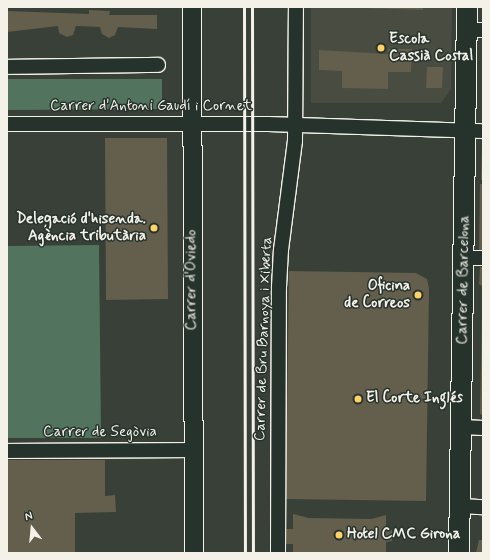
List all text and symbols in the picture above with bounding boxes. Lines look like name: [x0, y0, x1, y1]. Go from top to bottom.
place label: Escola Cassià Costal: [389, 30, 473, 65]
marker: Escola Cassià Costal: [376, 43, 386, 53]
street label: Carrer d'Antoni Gaudí i Cornet: [50, 98, 252, 116]
place label: Delegació d'hisenda. Agència tributària: [16, 210, 146, 245]
street label: Carrer de Barcelona: [454, 215, 474, 345]
marker: Delegació d'hisenda. Agència tributària: [149, 223, 159, 233]
street label: Carrer d'Oviedo: [183, 230, 201, 330]
street label: Carrer de Bru Barnoya i Xiberta: [251, 235, 277, 443]
place label: Oficina de Correos: [342, 277, 410, 312]
marker: Oficina de Correos: [413, 290, 423, 300]
place label: El Corte Inglés: [366, 390, 462, 408]
marker: El Corte Inglés: [353, 394, 363, 404]
street label: Carrer de Segòvia: [43, 424, 157, 442]
north arrow: [12, 508, 52, 548]
text: N: [23, 509, 34, 524]
place label: Hotel CMC Girona: [347, 526, 460, 544]
marker: Hotel CMC Girona: [334, 530, 344, 540]

